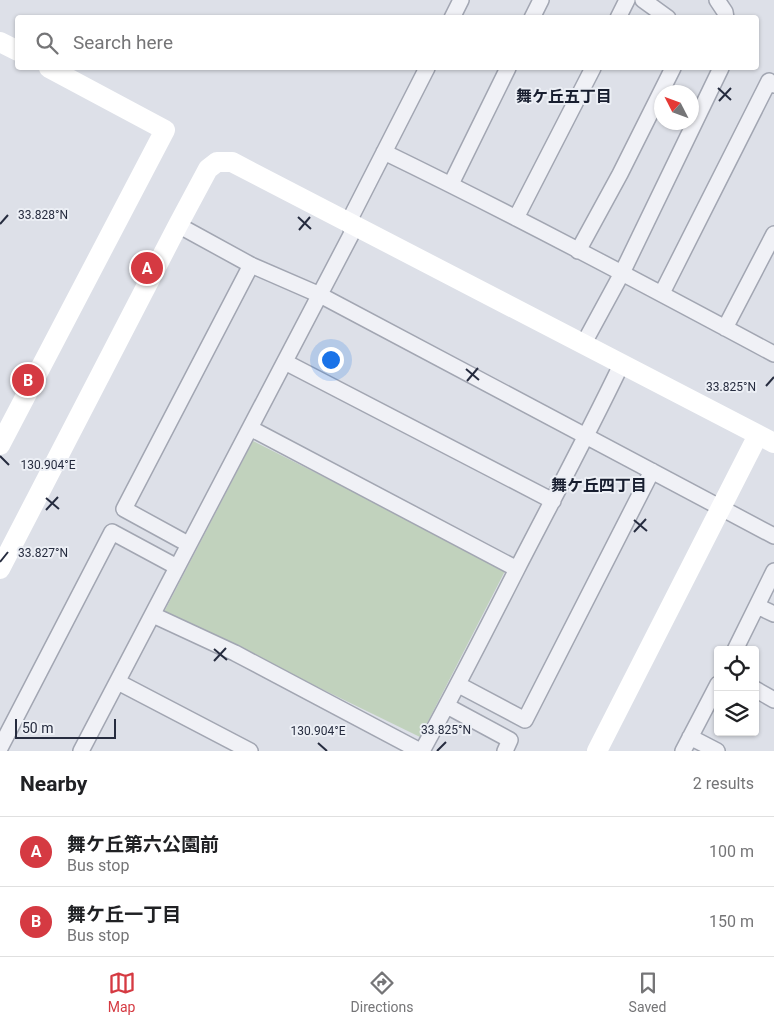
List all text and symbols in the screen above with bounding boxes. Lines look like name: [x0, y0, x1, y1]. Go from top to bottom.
search box: [15, 15, 759, 70]
icon: search: [33, 29, 61, 57]
text: Search here: [73, 31, 173, 54]
north arrow: [654, 85, 699, 130]
district label: 舞ケ丘五丁目: [516, 87, 612, 106]
text: 33.828°N: [18, 208, 68, 222]
pin: A: [131, 249, 163, 287]
your location: [318, 347, 344, 373]
pin: B: [12, 361, 44, 399]
text: 33.825°N: [706, 380, 756, 394]
text: 130.904°E: [21, 458, 76, 472]
district label: 舞ケ丘四丁目: [551, 476, 647, 495]
text: 33.827°N: [18, 546, 68, 560]
map controls: [714, 646, 759, 736]
button: locate: [714, 646, 759, 691]
button: layers: [714, 691, 759, 736]
scale bar: [15, 716, 116, 739]
text: 50 m: [22, 720, 54, 736]
text: 33.825°N: [421, 723, 471, 737]
text: 130.904°E: [291, 724, 346, 738]
text: Nearby: [20, 772, 87, 796]
text: 2 results: [693, 774, 754, 793]
text: 舞ケ丘第六公園前: [67, 833, 219, 856]
text: A: [31, 842, 41, 861]
text: 100 m: [709, 842, 754, 861]
text: Bus stop: [67, 856, 129, 875]
text: 舞ケ丘一丁目: [67, 903, 181, 926]
text: B: [31, 912, 41, 931]
text: 150 m: [709, 912, 754, 931]
text: Bus stop: [67, 926, 129, 945]
tab: Map: [108, 969, 136, 1015]
tab: Directions: [351, 969, 414, 1015]
tab: Saved: [629, 969, 666, 1015]

